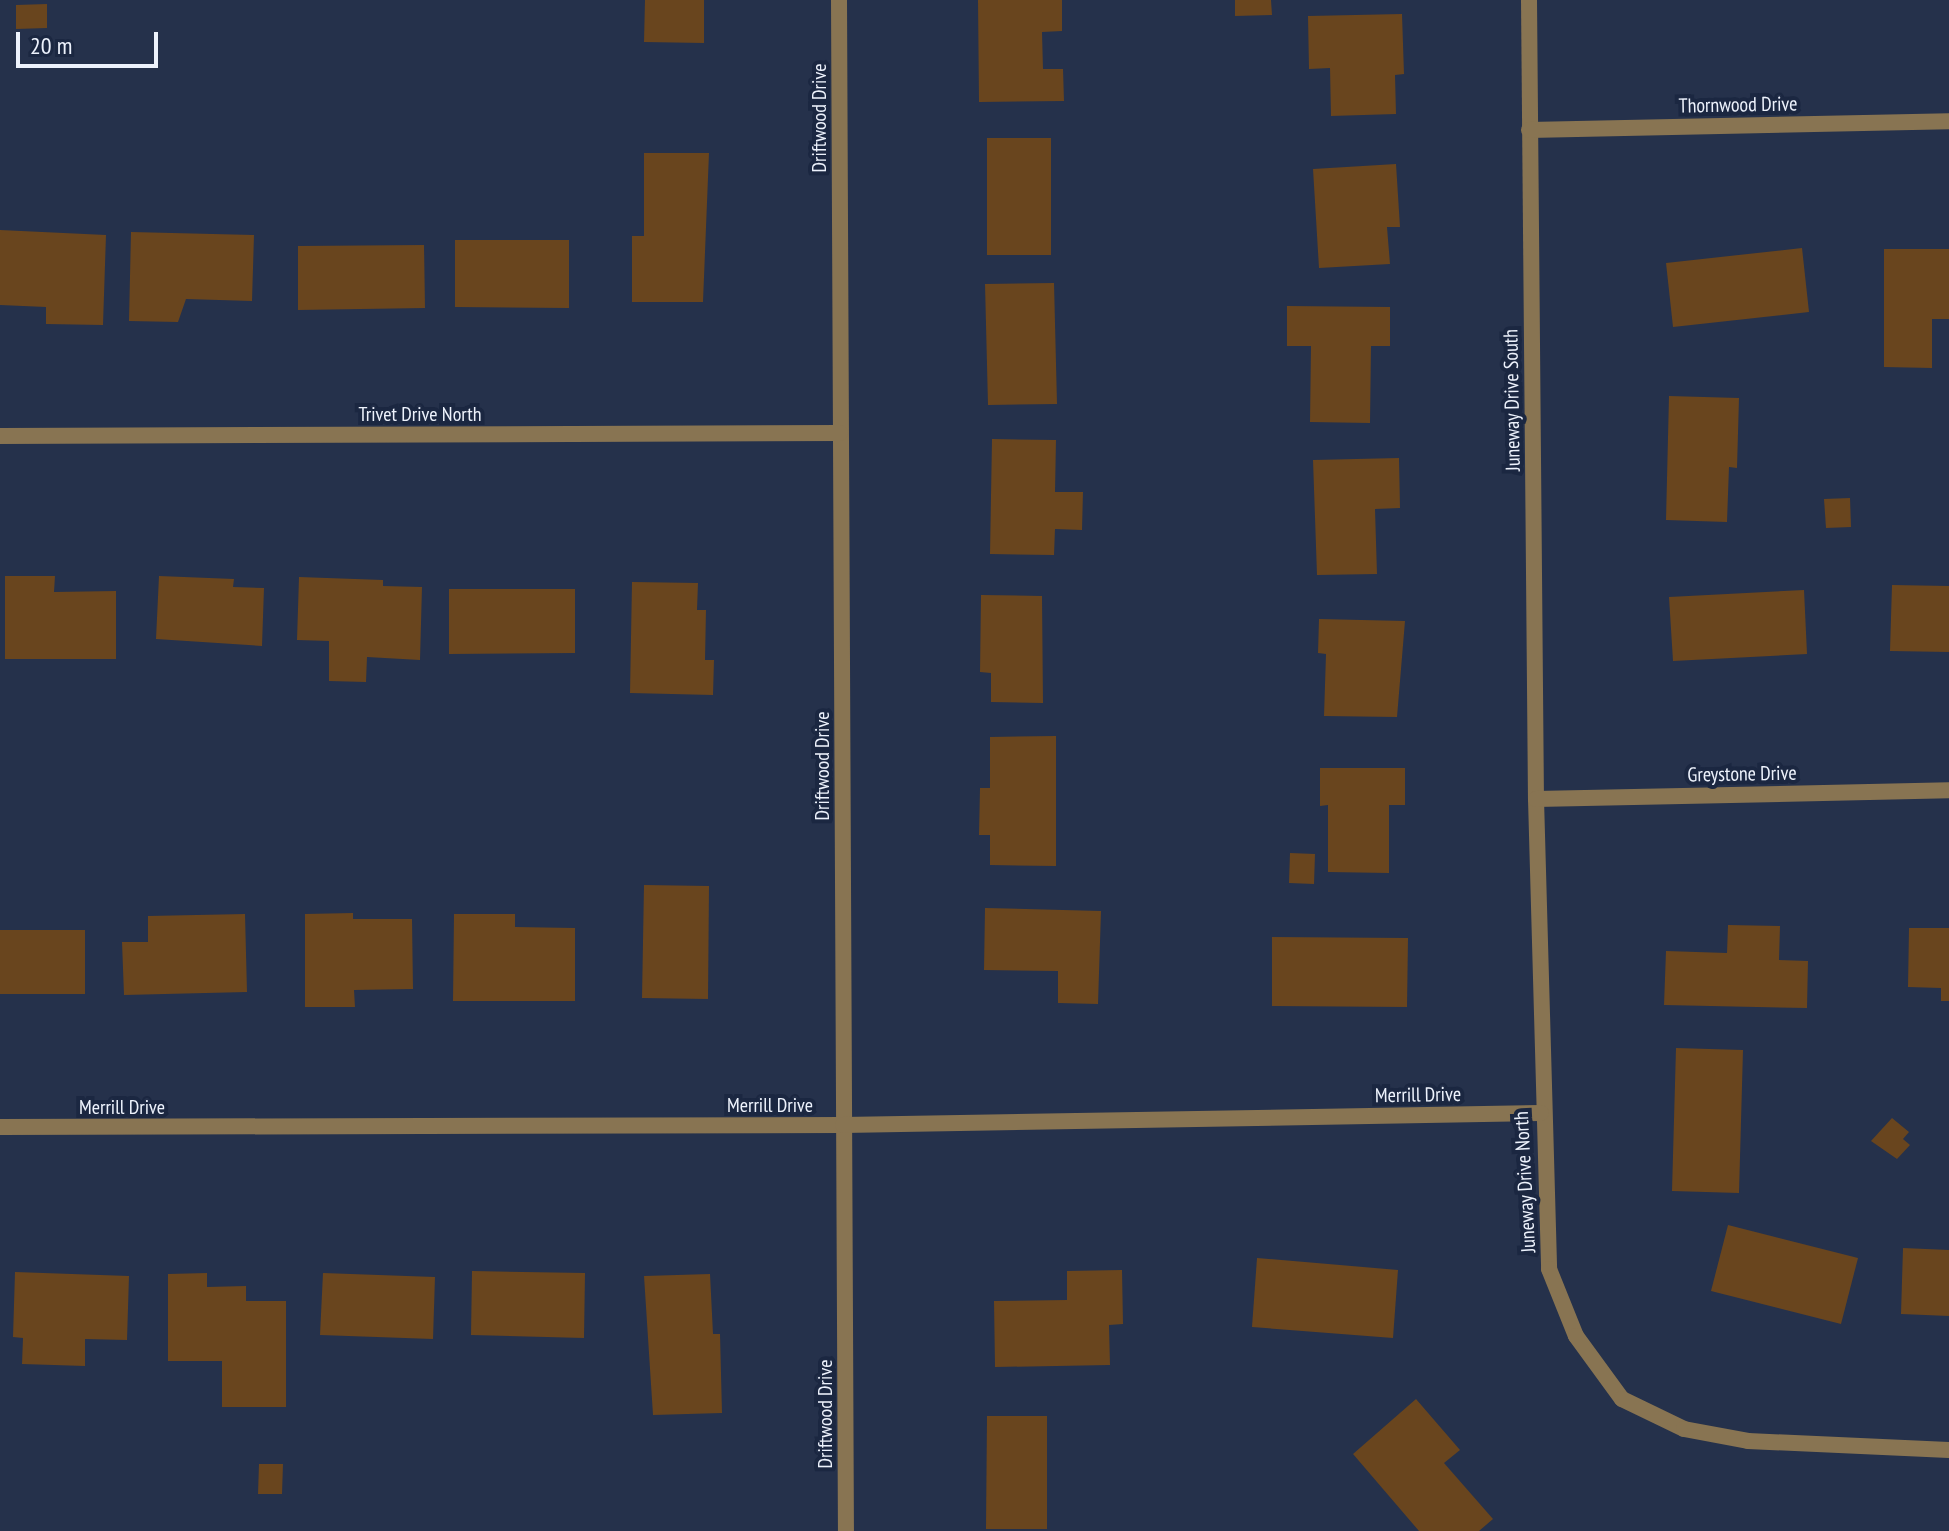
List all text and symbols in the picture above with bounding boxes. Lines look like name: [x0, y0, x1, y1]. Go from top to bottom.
scale bar: [20, 16, 162, 66]
text: 20 m: [30, 30, 72, 61]
street label: Driftwood Drive: [807, 64, 831, 172]
street label: Thornwood Drive: [1678, 92, 1798, 118]
street label: Juneway Drive South: [1499, 328, 1525, 472]
street label: Trivet Drive North: [358, 402, 482, 426]
street label: Driftwood Drive: [810, 712, 834, 820]
street label: Greystone Drive: [1687, 761, 1797, 787]
street label: Merrill Drive: [1375, 1082, 1461, 1108]
street label: Merrill Drive: [727, 1093, 813, 1117]
street label: Merrill Drive: [79, 1095, 165, 1119]
street label: Juneway Drive North: [1509, 1110, 1541, 1254]
street label: Driftwood Drive: [813, 1360, 837, 1468]

